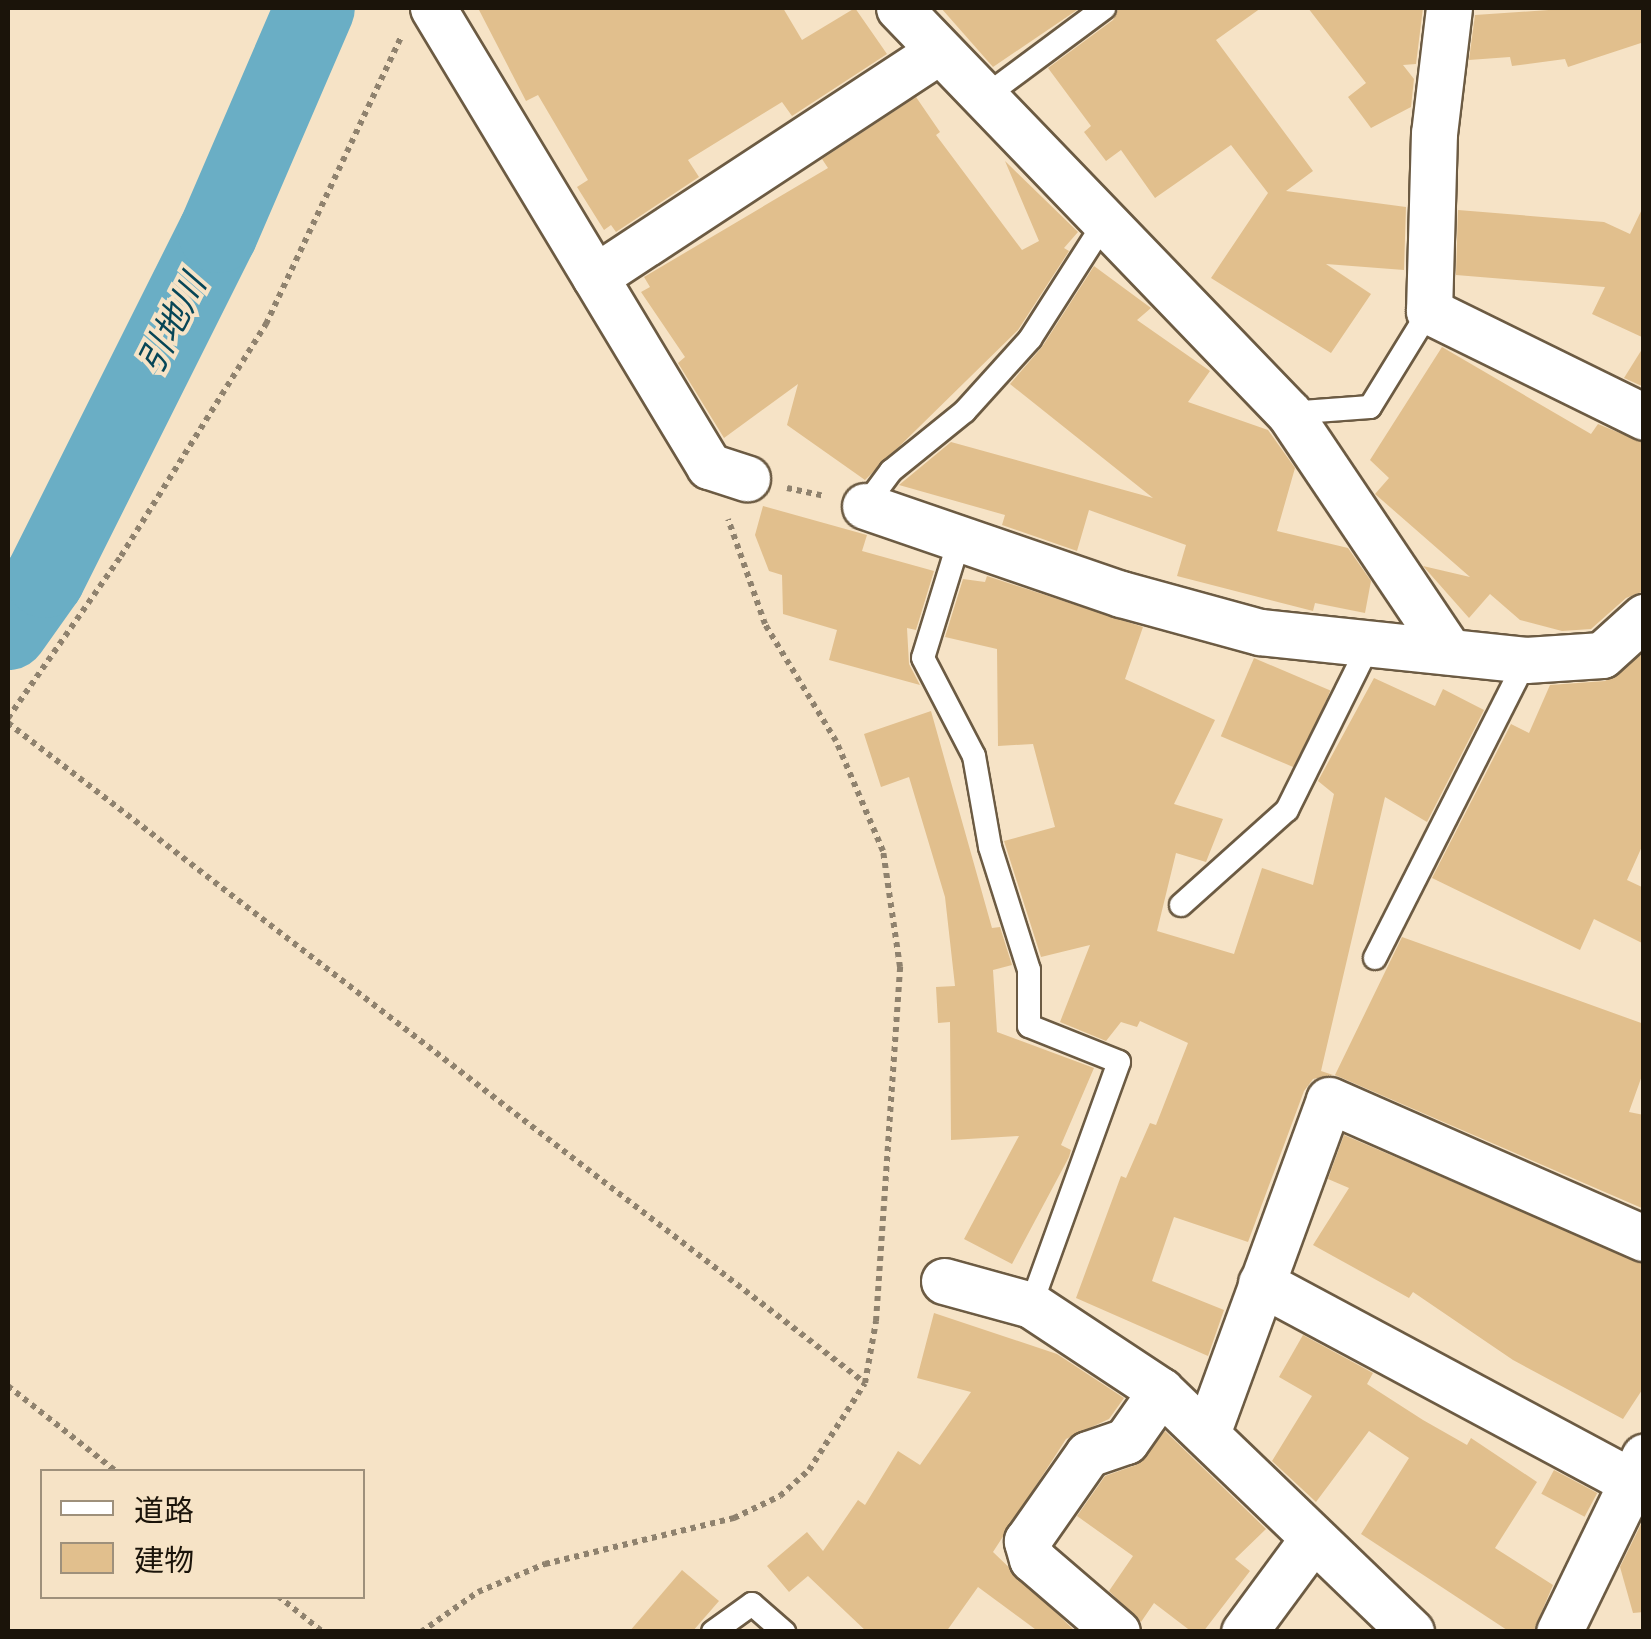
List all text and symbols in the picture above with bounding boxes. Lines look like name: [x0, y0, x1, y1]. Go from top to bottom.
water label: 引地川: [129, 268, 215, 380]
legend: [40, 1469, 365, 1599]
text: 道路: [134, 1494, 194, 1527]
text: 建物: [134, 1544, 194, 1577]

